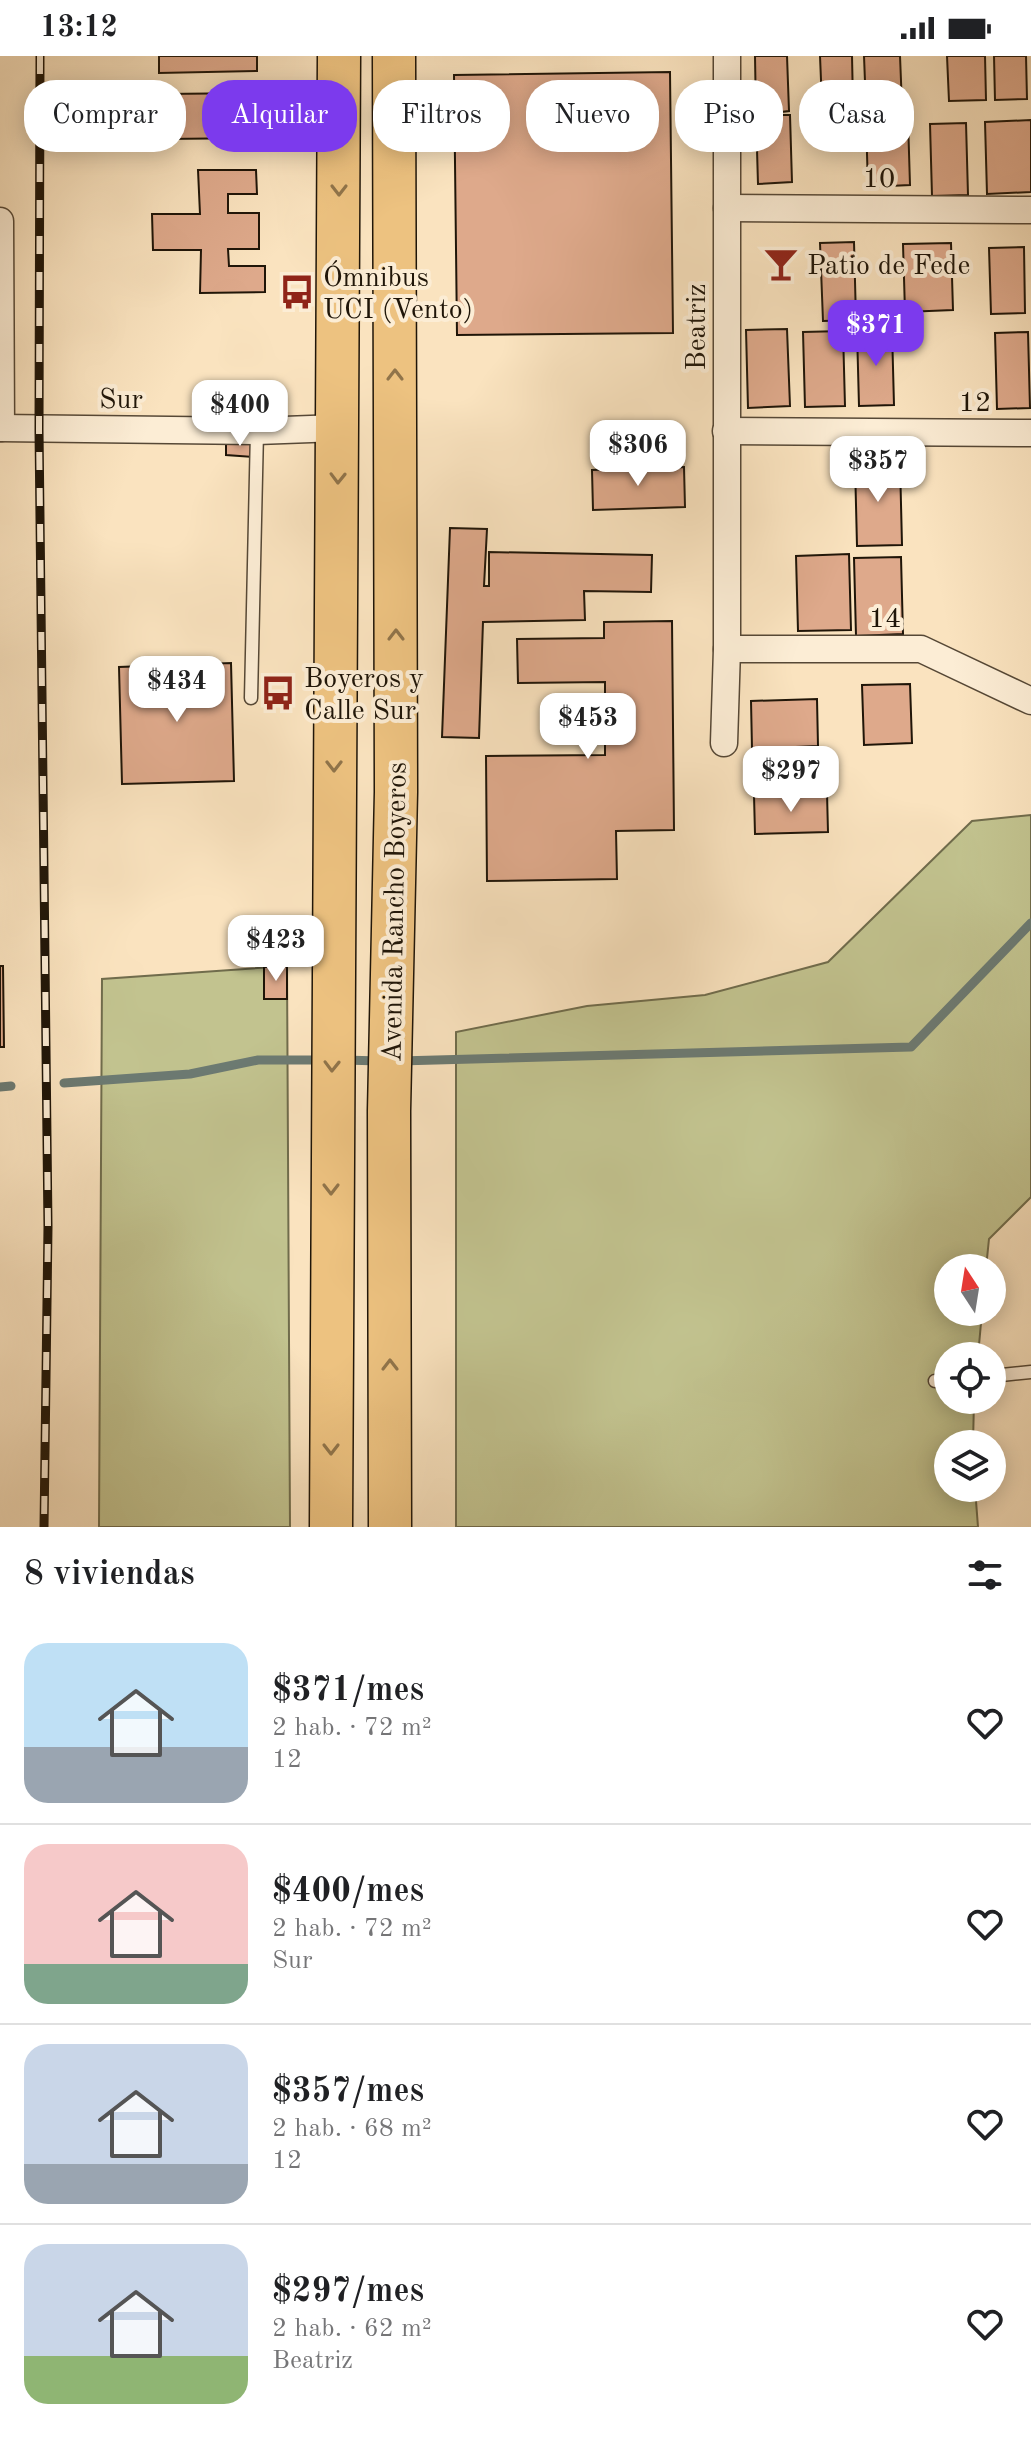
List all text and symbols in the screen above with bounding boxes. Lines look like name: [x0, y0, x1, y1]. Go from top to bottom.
text: 13:12: [40, 13, 118, 43]
chip: Comprar: [24, 80, 186, 152]
chip: Alquilar: [202, 80, 357, 152]
chip: Filtros: [373, 80, 510, 152]
chip: Nuevo: [526, 80, 659, 152]
chip: Piso: [675, 80, 783, 152]
chip: Casa: [799, 80, 914, 152]
street label: 10: [863, 166, 895, 194]
one-way arrow: [330, 184, 348, 197]
bar icon: Patio de Fede: [762, 245, 800, 283]
place label: Patio de Fede: [807, 253, 970, 281]
place label: Ómnibus UCI (Vento): [323, 260, 473, 325]
bus stop icon: Ómnibus UCI (Vento): [278, 273, 316, 311]
street label: Beatriz: [684, 283, 712, 371]
pin: $371: [829, 300, 923, 368]
text: $371: [846, 313, 906, 339]
one-way arrow: [386, 368, 404, 381]
pin: $400: [193, 380, 287, 448]
street label: Sur: [99, 387, 143, 415]
street label: 12: [959, 390, 991, 418]
text: $400: [210, 393, 270, 419]
pin: $306: [591, 420, 685, 488]
text: $306: [608, 433, 668, 459]
pin: $357: [831, 436, 925, 504]
text: $357: [848, 449, 908, 475]
one-way arrow: [329, 472, 346, 485]
street label: 14: [869, 606, 901, 634]
one-way arrow: [387, 628, 405, 641]
pin: $434: [130, 656, 224, 724]
place label: Boyeros y Calle Sur: [304, 666, 424, 726]
text: $434: [147, 669, 207, 695]
bus stop icon: Boyeros y Calle Sur: [259, 674, 297, 712]
pin: $453: [541, 693, 635, 761]
text: $453: [558, 706, 618, 732]
pin: $297: [744, 746, 838, 814]
text: $297: [761, 759, 821, 785]
one-way arrow: [325, 760, 343, 773]
street label: Avenida Rancho Boyeros: [379, 762, 413, 1062]
pin: $423: [229, 915, 323, 983]
text: $423: [246, 928, 306, 954]
one-way arrow: [323, 1060, 341, 1073]
one-way arrow: [322, 1183, 340, 1196]
north arrow: [934, 1254, 1006, 1326]
map controls: [934, 1254, 1006, 1502]
button: locate: [934, 1342, 1006, 1414]
one-way arrow: [381, 1358, 399, 1371]
button: layers: [934, 1430, 1006, 1502]
one-way arrow: [322, 1443, 340, 1456]
icon: filters: [963, 1553, 1007, 1597]
text: 8 viviendas: [24, 1558, 195, 1592]
text: $371/mes: [272, 1674, 424, 1708]
icon: home: [88, 1675, 184, 1771]
icon: heart: [963, 1701, 1007, 1745]
text: 2 hab. · 72 m²: [272, 1715, 432, 1741]
text: 12: [272, 1747, 302, 1773]
text: $400/mes: [272, 1875, 424, 1909]
icon: home: [88, 1876, 184, 1972]
icon: heart: [963, 1902, 1007, 1946]
text: 2 hab. · 72 m²: [272, 1916, 432, 1942]
text: Sur: [272, 1948, 313, 1974]
text: $357/mes: [272, 2075, 424, 2109]
icon: home: [88, 2076, 184, 2172]
icon: heart: [963, 2102, 1007, 2146]
text: 2 hab. · 68 m²: [272, 2116, 432, 2142]
text: 12: [272, 2148, 302, 2174]
text: $297/mes: [272, 2275, 424, 2309]
icon: home: [88, 2276, 184, 2372]
icon: heart: [963, 2302, 1007, 2346]
text: 2 hab. · 62 m²: [272, 2316, 432, 2342]
text: Beatriz: [272, 2348, 353, 2374]

